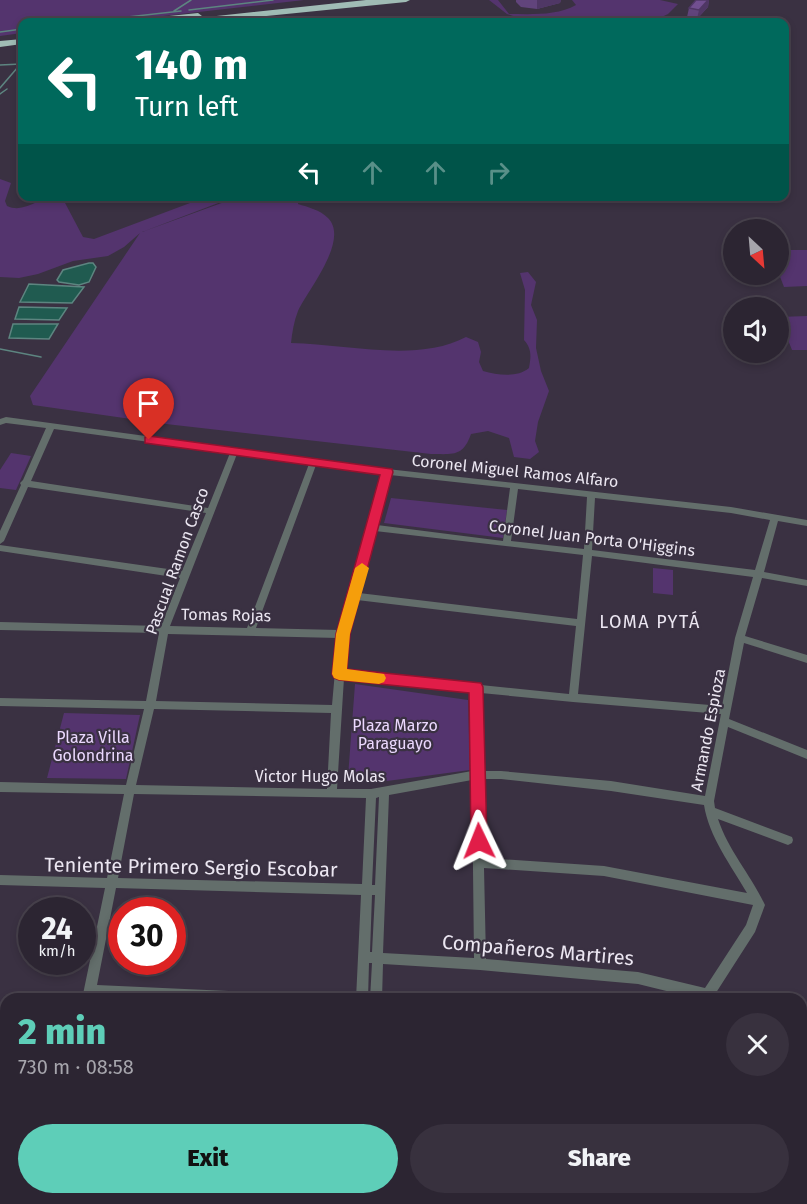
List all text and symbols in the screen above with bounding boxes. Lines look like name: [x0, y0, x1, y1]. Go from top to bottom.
text: 140 m: [135, 40, 248, 90]
icon: left: [36, 42, 114, 120]
text: Turn left: [135, 91, 238, 123]
icon: left: [293, 156, 326, 189]
icon: ahead: [356, 156, 389, 189]
icon: ahead: [419, 156, 452, 189]
icon: right: [482, 156, 515, 189]
north arrow: [723, 219, 789, 285]
map controls: [723, 219, 789, 363]
button: sound: [723, 297, 789, 363]
pin: [123, 378, 174, 440]
icon: arrive: [132, 387, 165, 420]
street label: Coronel Miguel Ramos Alfaro: [411, 451, 619, 491]
street label: Pascual Ramon Casco: [142, 485, 212, 637]
street label: Coronel Juan Porta O'Higgins: [488, 516, 696, 560]
street label: Tomas Rojas: [181, 605, 271, 625]
district label: LOMA PYTÁ: [599, 610, 701, 633]
street label: Armando Espioza: [687, 667, 729, 793]
park label: Plaza Marzo Paraguayo: [352, 716, 438, 753]
park label: Plaza Villa Golondrina: [52, 728, 134, 765]
street label: Victor Hugo Molas: [255, 767, 385, 786]
position arrow: [447, 809, 511, 873]
street label: Teniente Primero Sergio Escobar: [44, 852, 338, 882]
speed limit sign: 30: [108, 897, 186, 975]
text: 24: [41, 911, 73, 947]
street label: Compañeros Martires: [441, 930, 635, 970]
text: km/h: [38, 942, 76, 960]
text: 2 min: [18, 1010, 106, 1054]
button: close: [726, 1013, 789, 1076]
text: 730 m · 08:58: [18, 1055, 134, 1079]
button: Exit: [18, 1124, 398, 1193]
button: Share: [410, 1124, 789, 1193]

